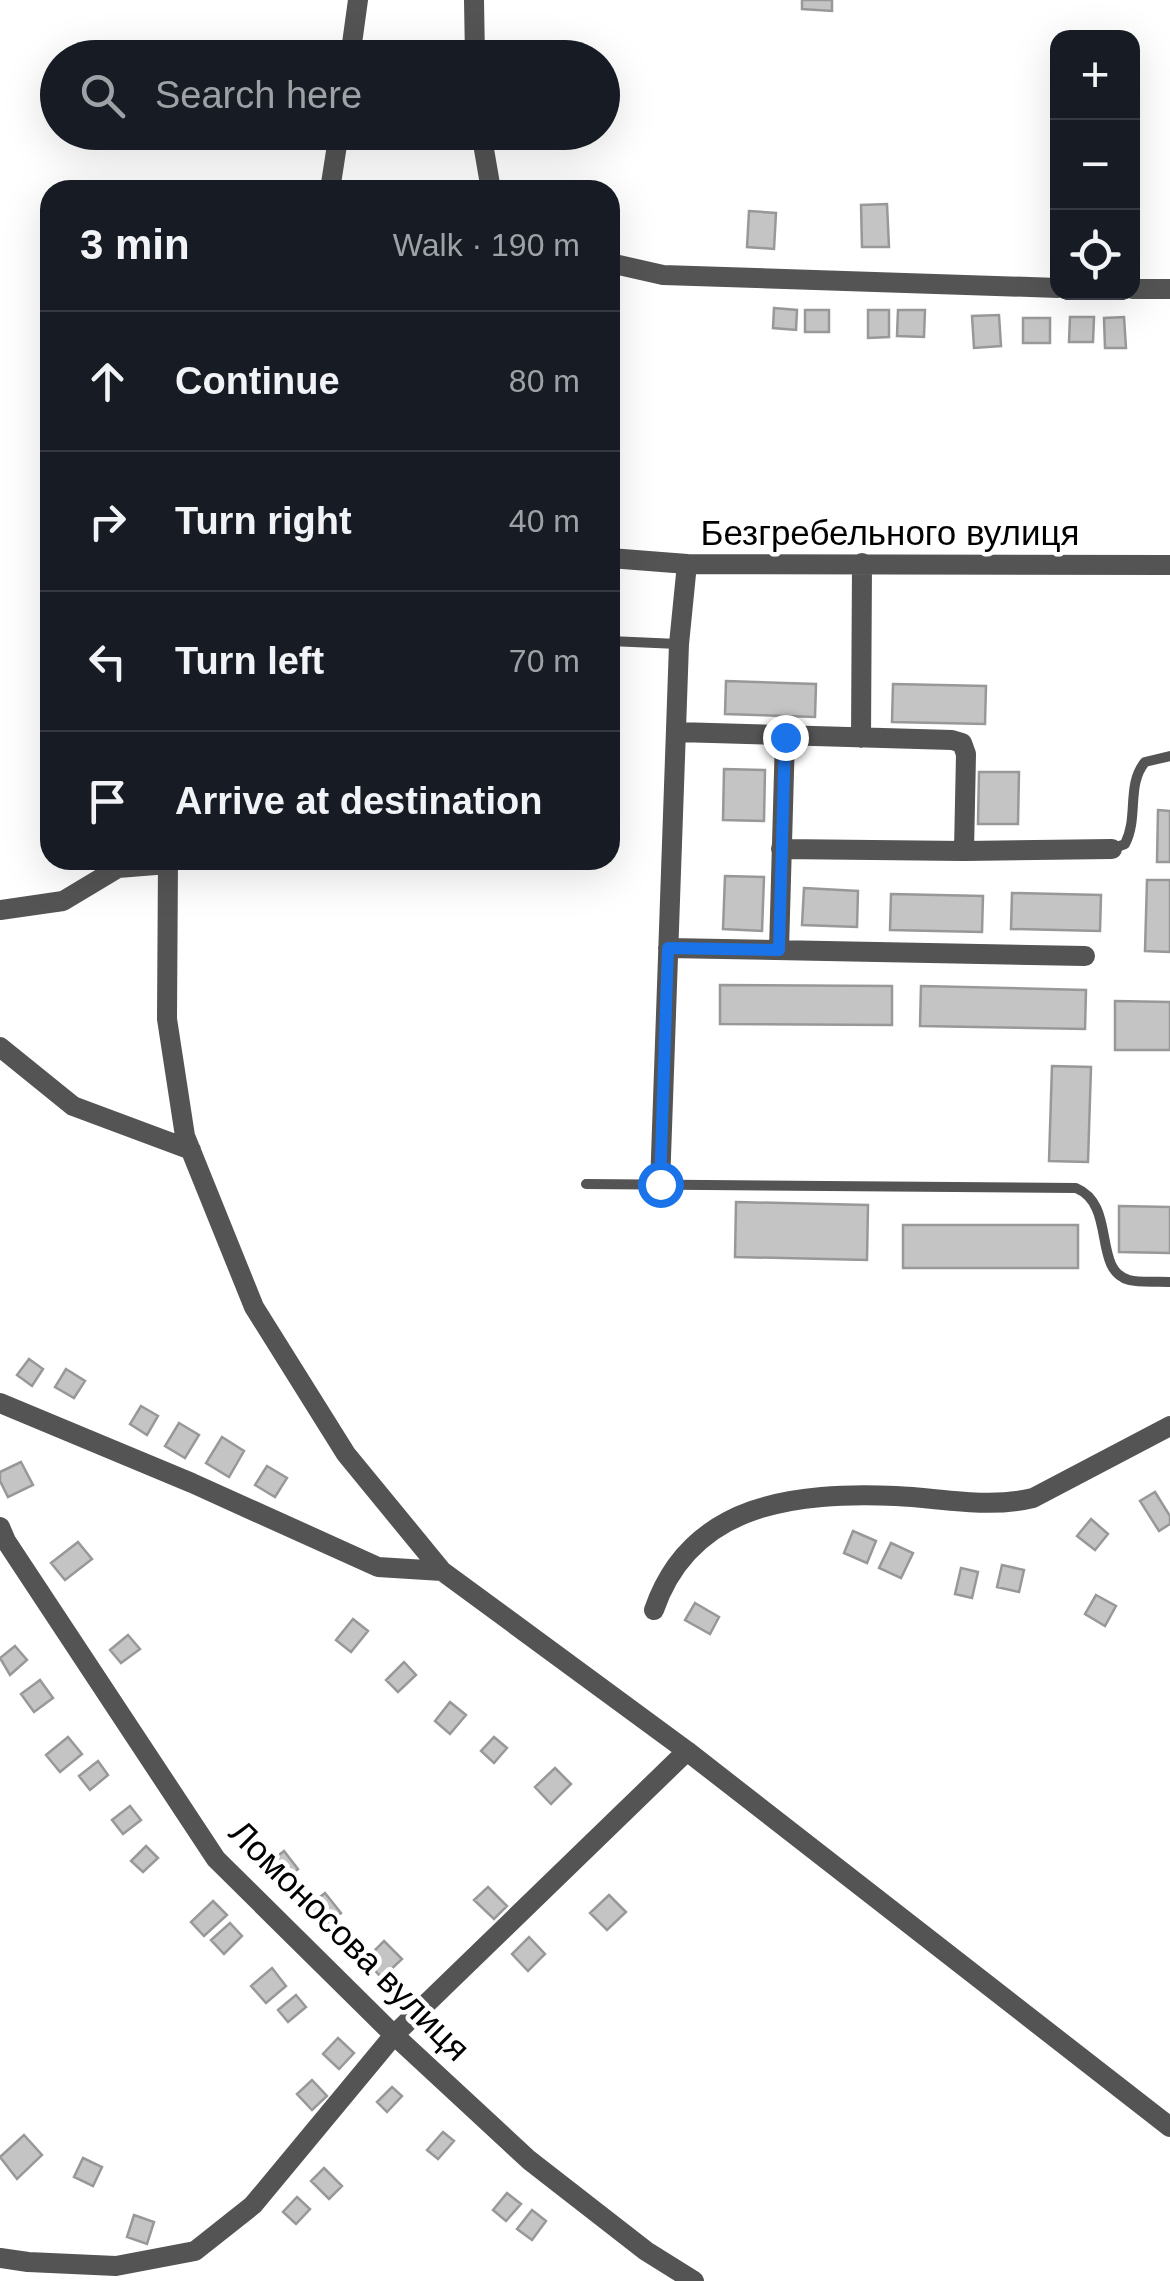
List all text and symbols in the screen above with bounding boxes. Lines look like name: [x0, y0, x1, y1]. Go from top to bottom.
map controls: [1050, 30, 1140, 300]
button: +: [1050, 30, 1140, 120]
search box: [40, 40, 620, 150]
icon: search: [75, 68, 130, 123]
text: Search here: [155, 74, 362, 116]
button: −: [1050, 120, 1140, 210]
button: locate: [1050, 210, 1140, 300]
text: 3 min: [80, 221, 190, 268]
text: Walk · 190 m: [393, 227, 580, 263]
icon: ahead: [80, 354, 135, 409]
text: Continue: [175, 360, 340, 402]
text: 80 m: [509, 363, 580, 399]
icon: right: [80, 494, 135, 549]
text: Turn right: [175, 500, 352, 542]
text: 40 m: [509, 503, 580, 539]
street label: Безгребельного вулиця: [700, 513, 1080, 552]
icon: left: [80, 634, 135, 689]
text: Turn left: [175, 640, 324, 682]
text: 70 m: [509, 643, 580, 679]
route end: [763, 715, 809, 761]
icon: arrive: [80, 774, 135, 829]
text: Arrive at destination: [175, 780, 542, 822]
route start: [638, 1162, 684, 1208]
street label: Ломоносова вулиця: [222, 1812, 478, 2068]

